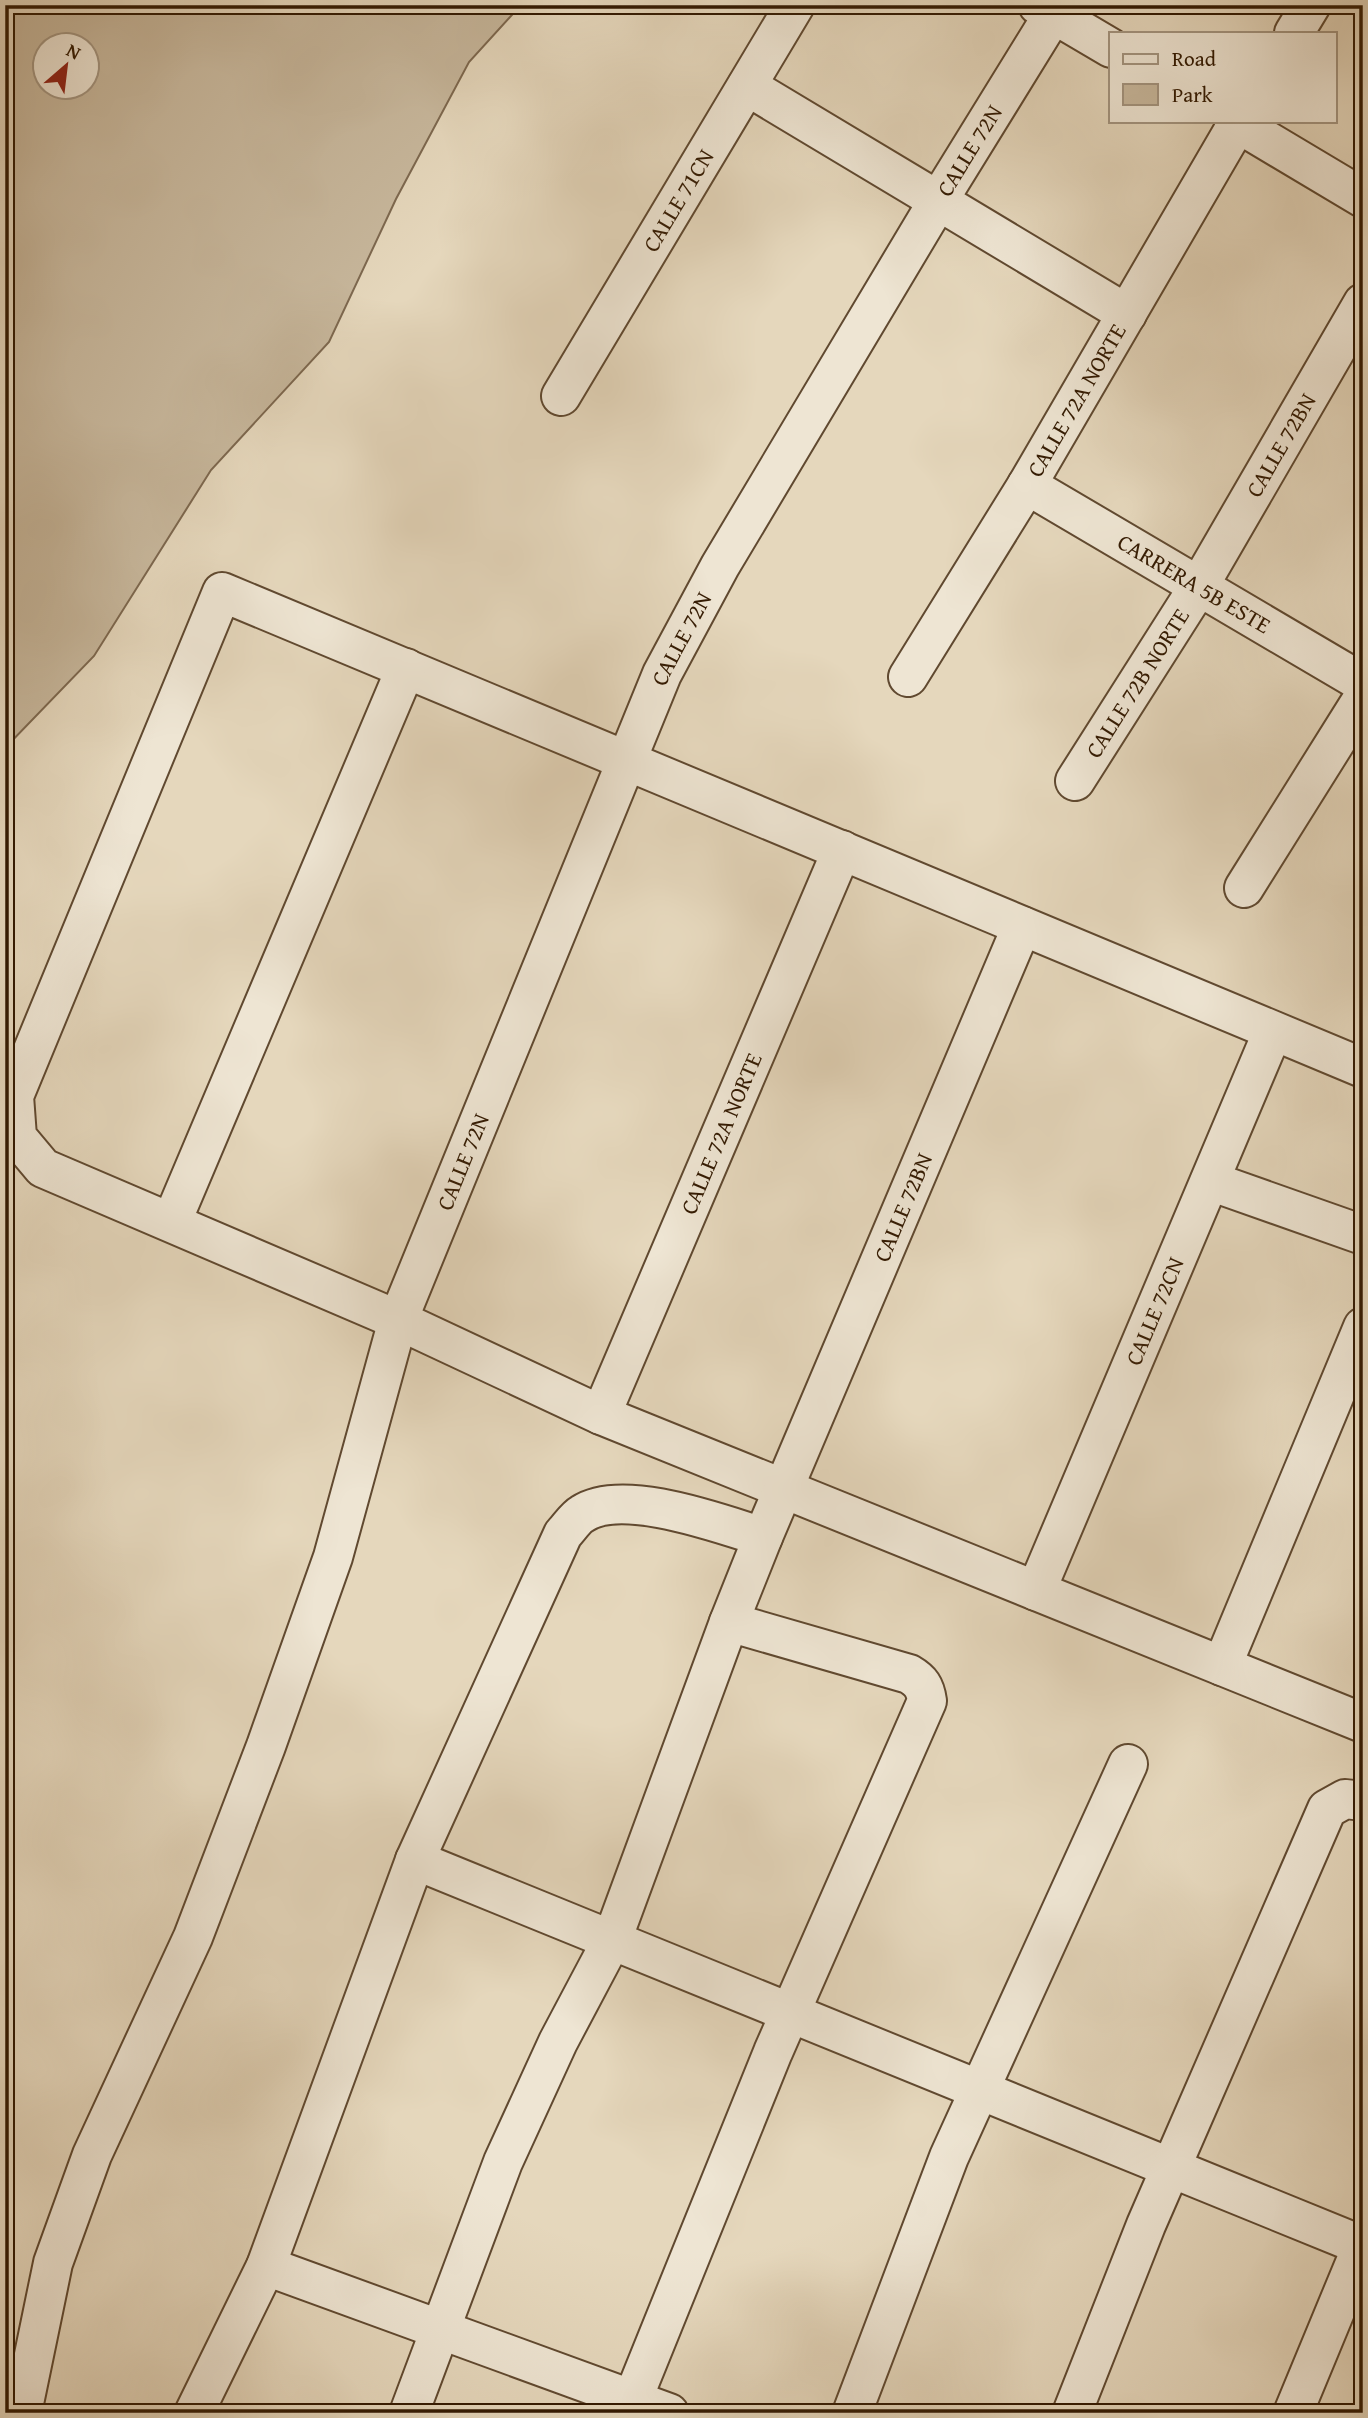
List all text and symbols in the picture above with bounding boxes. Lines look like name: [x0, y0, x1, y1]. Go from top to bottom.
north arrow: [32, 32, 102, 102]
legend: [1109, 32, 1336, 122]
text: N: [62, 36, 86, 66]
text: Road: [1172, 43, 1217, 74]
text: Park: [1172, 79, 1213, 110]
street label: CALLE 72N: [928, 98, 1010, 202]
street label: CALLE 71CN: [634, 142, 721, 258]
street label: CALLE 72A NORTE: [1018, 317, 1134, 483]
street label: CALLE 72BN: [1237, 387, 1323, 503]
street label: CARRERA 5B ESTE: [1112, 525, 1277, 641]
street label: CALLE 72N: [642, 586, 719, 690]
street label: CALLE 72B NORTE: [1077, 602, 1197, 764]
street label: CALLE 72A NORTE: [672, 1048, 770, 1219]
street label: CALLE 72N: [428, 1108, 497, 1215]
street label: CALLE 72BN: [865, 1148, 940, 1267]
street label: CALLE 72CN: [1116, 1252, 1192, 1370]

